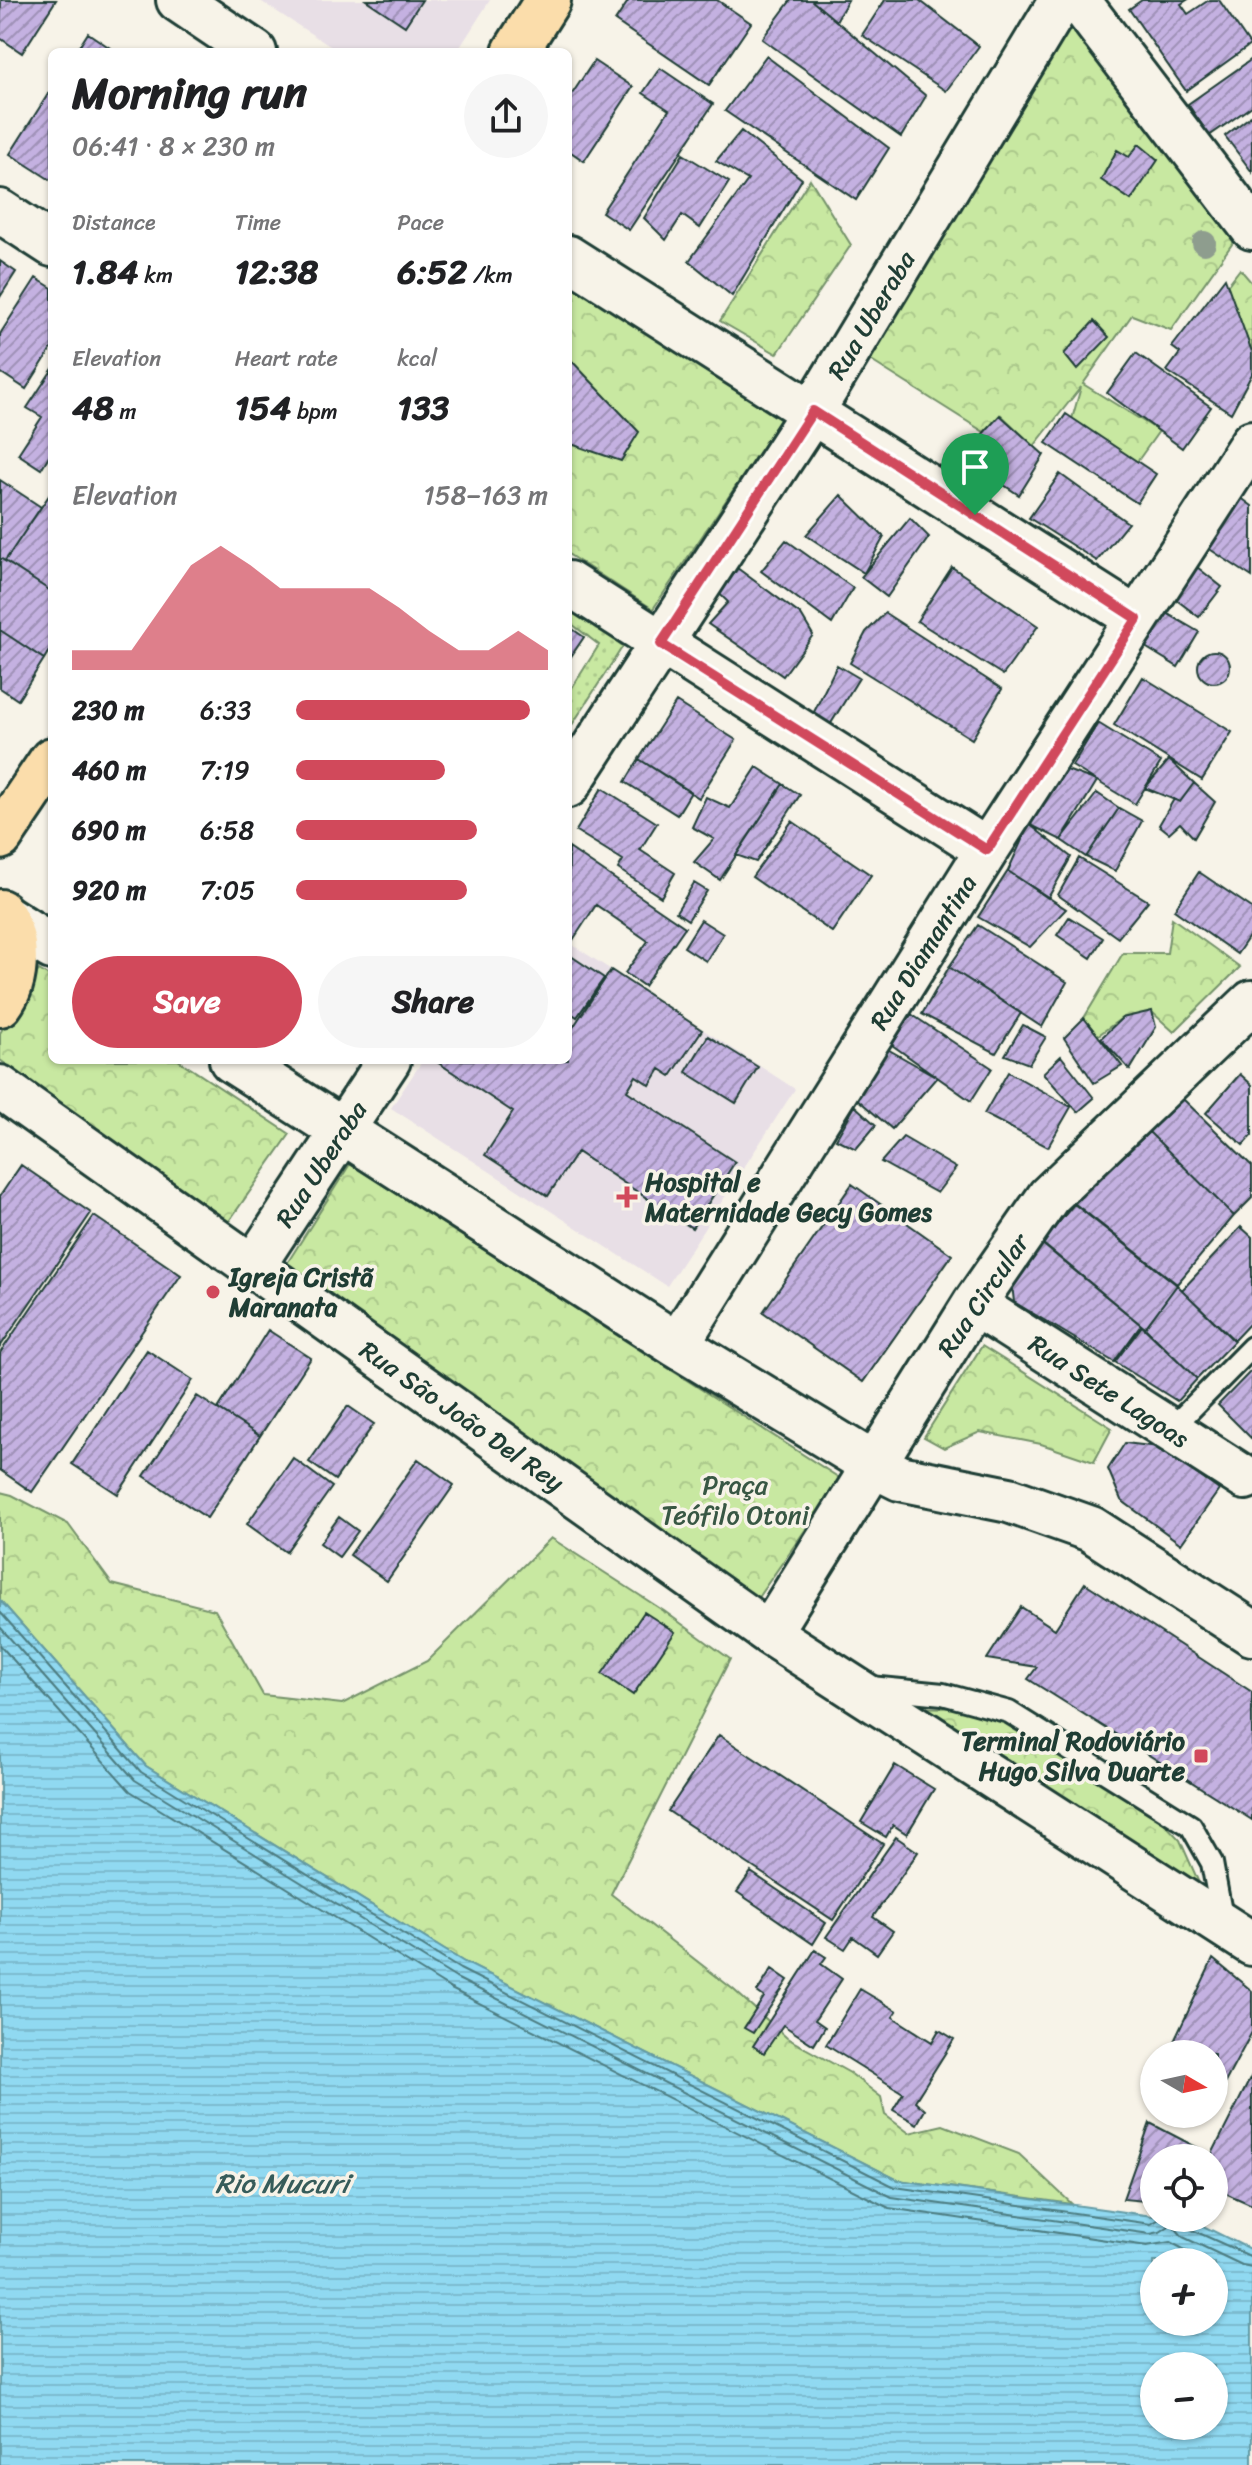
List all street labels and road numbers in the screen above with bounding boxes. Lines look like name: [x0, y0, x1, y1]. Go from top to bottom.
street label: Rua Uberaba: [814, 241, 928, 389]
street label: Rua Diamantina: [857, 865, 989, 1039]
street label: Rua Uberaba: [262, 1090, 380, 1237]
street label: Rua Circular: [924, 1222, 1042, 1367]
street label: Rua Sete Lagoas: [1019, 1321, 1199, 1461]
street label: Rua São João Del Rey: [350, 1328, 575, 1504]

